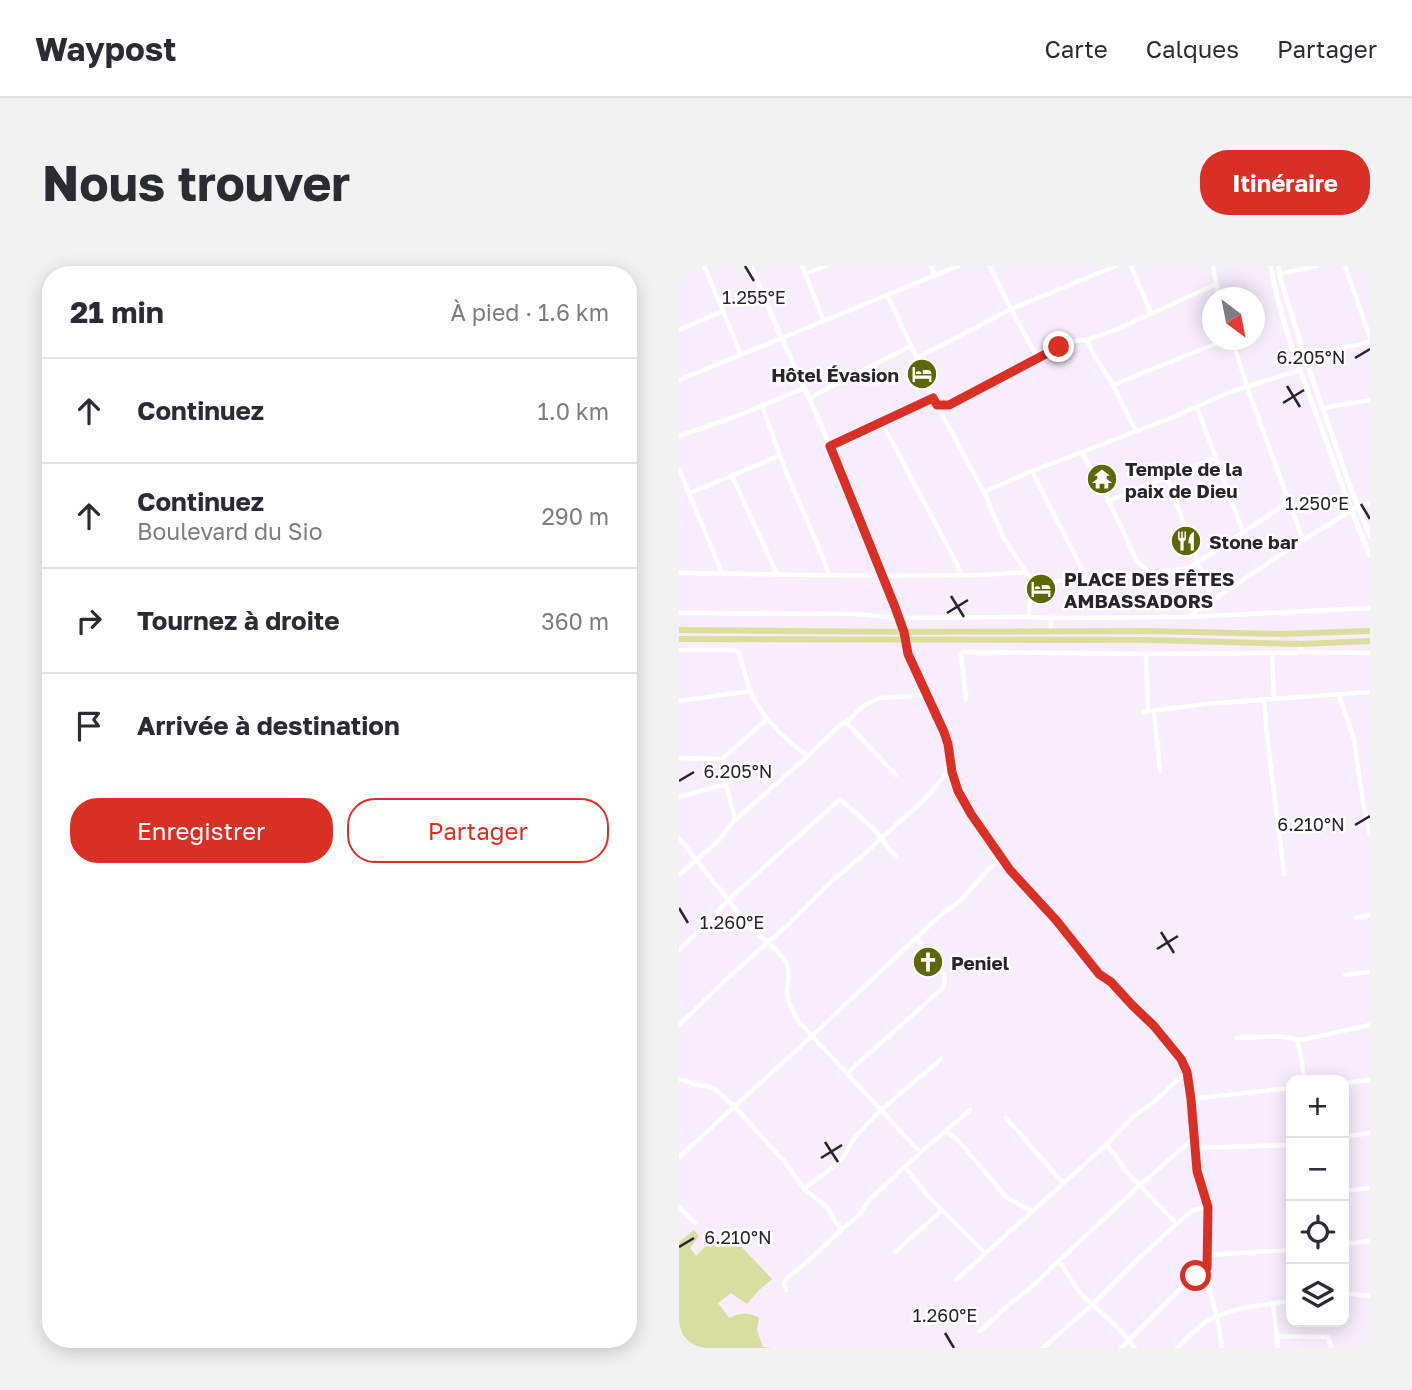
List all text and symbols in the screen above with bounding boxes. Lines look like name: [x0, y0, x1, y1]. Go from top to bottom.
text: Waypost: [35, 29, 176, 68]
text: Carte: [1044, 34, 1108, 63]
text: Calques: [1146, 34, 1239, 63]
text: Partager: [1277, 34, 1377, 63]
button: Itinéraire: [1200, 150, 1370, 215]
text: Nous trouver: [42, 153, 350, 212]
text: 1.255°E: [722, 286, 786, 308]
north arrow: [1202, 287, 1265, 350]
text: 21 min: [70, 294, 164, 330]
text: À pied · 1.6 km: [451, 298, 609, 326]
route end: [1043, 331, 1074, 362]
text: 6.205°N: [1276, 346, 1346, 368]
hotel icon: Hôtel Évasion: [905, 357, 939, 391]
place label: Hôtel Évasion: [771, 363, 899, 386]
icon: ahead: [70, 392, 108, 430]
text: Continuez: [137, 395, 264, 426]
text: 1.0 km: [538, 397, 609, 425]
place label: Temple de la paix de Dieu: [1125, 457, 1243, 502]
temple icon: Temple de la paix de Dieu: [1085, 462, 1119, 496]
text: Continuez: [137, 486, 264, 517]
text: 1.250°E: [1285, 492, 1349, 514]
icon: ahead: [70, 497, 108, 535]
text: 290 m: [541, 502, 609, 530]
text: Boulevard du Sio: [137, 517, 322, 545]
restaurant icon: Stone bar: [1169, 524, 1203, 558]
place label: Stone bar: [1209, 530, 1299, 553]
place label: PLACE DES FÊTES AMBASSADORS: [1064, 567, 1235, 612]
hotel icon: PLACE DES FÊTES AMBASSADORS: [1024, 572, 1058, 606]
icon: right: [70, 602, 108, 640]
text: Tournez à droite: [137, 605, 340, 636]
text: 360 m: [541, 607, 609, 635]
icon: arrive: [70, 707, 108, 745]
text: Arrivée à destination: [137, 710, 400, 741]
text: 6.205°N: [703, 760, 773, 782]
button: Enregistrer: [70, 798, 333, 863]
button: Partager: [347, 798, 609, 863]
text: 6.210°N: [1277, 813, 1345, 835]
text: 1.260°E: [700, 911, 764, 933]
church icon: Peniel: [911, 945, 945, 979]
place label: Peniel: [951, 951, 1009, 974]
map controls: [1286, 1075, 1349, 1327]
button: +: [1286, 1075, 1349, 1138]
button: −: [1286, 1138, 1349, 1201]
button: locate: [1286, 1201, 1349, 1264]
text: 6.210°N: [704, 1226, 772, 1248]
route start: [1180, 1260, 1211, 1291]
button: layers: [1286, 1264, 1349, 1327]
text: 1.260°E: [913, 1304, 977, 1326]

